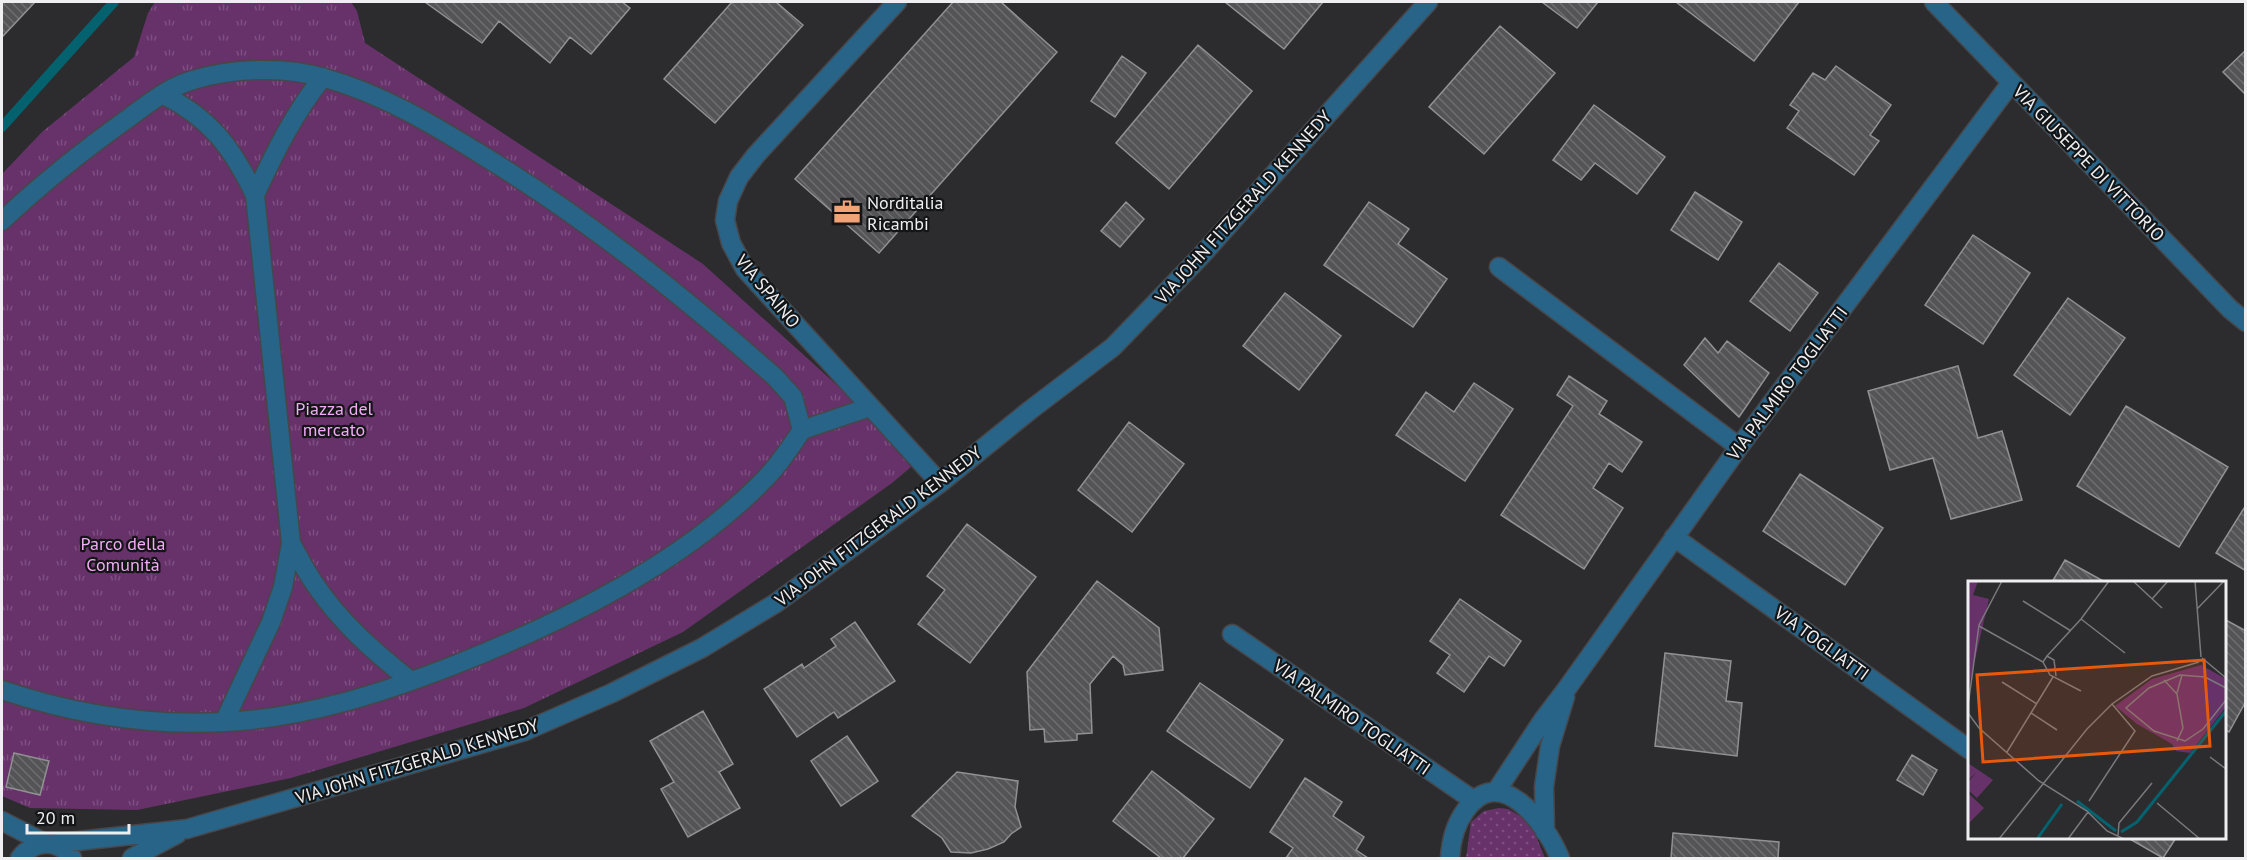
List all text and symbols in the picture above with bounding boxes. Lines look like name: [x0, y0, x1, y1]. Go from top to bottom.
street label: VIA GIUSEPPE DI VITTORIO: [2008, 79, 2170, 246]
street label: VIA JOHN FITZGERALD KENNEDY: [1149, 105, 1336, 309]
place label: Norditalia Ricambi: [867, 191, 943, 235]
office icon: Norditalia Ricambi: [832, 197, 862, 227]
street label: VIA SPAINO: [730, 249, 805, 332]
street label: VIA PALMIRO TOGLIATTI: [1721, 302, 1852, 465]
park label: Piazza del mercato: [295, 397, 374, 441]
street label: VIA JOHN FITZGERALD KENNEDY: [769, 441, 986, 612]
park label: Parco della Comunità: [81, 532, 165, 576]
inset map: [1968, 581, 2226, 839]
street label: VIA TOGLIATTI: [1769, 600, 1874, 685]
street label: VIA PALMIRO TOGLIATTI: [1268, 653, 1435, 780]
street label: VIA JOHN FITZGERALD KENNEDY: [292, 713, 541, 809]
scale bar: [27, 797, 129, 835]
text: 20 m: [36, 806, 75, 829]

